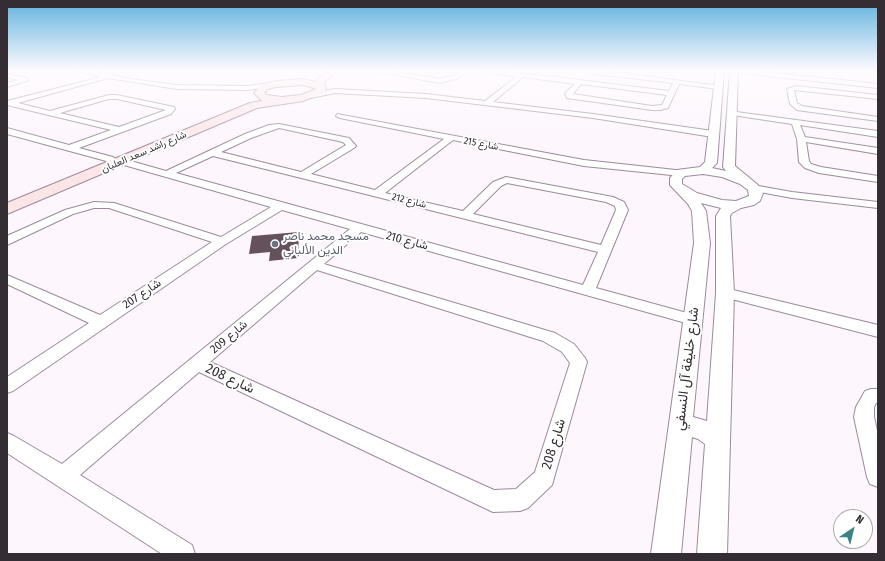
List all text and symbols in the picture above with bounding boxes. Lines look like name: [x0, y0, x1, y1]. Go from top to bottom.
street label: شارع راشد سعد العلبان: [100, 129, 188, 175]
street label: شارع 215: [463, 135, 499, 153]
street label: شارع 212: [391, 191, 427, 211]
street label: شارع 210: [384, 228, 430, 254]
place label: مسجد محمد ناصر الدين الألباني: [283, 230, 369, 258]
marker: مسجد محمد ناصر الدين الألباني: [270, 239, 280, 249]
street label: شارع 207: [120, 276, 164, 312]
street label: شارع خليفة آل النسفي: [671, 306, 703, 432]
street label: شارع 209: [207, 317, 251, 357]
street label: شارع 208: [203, 360, 257, 398]
street label: شارع 208: [538, 417, 570, 471]
north arrow: [833, 509, 873, 549]
text: N: [853, 512, 866, 527]

